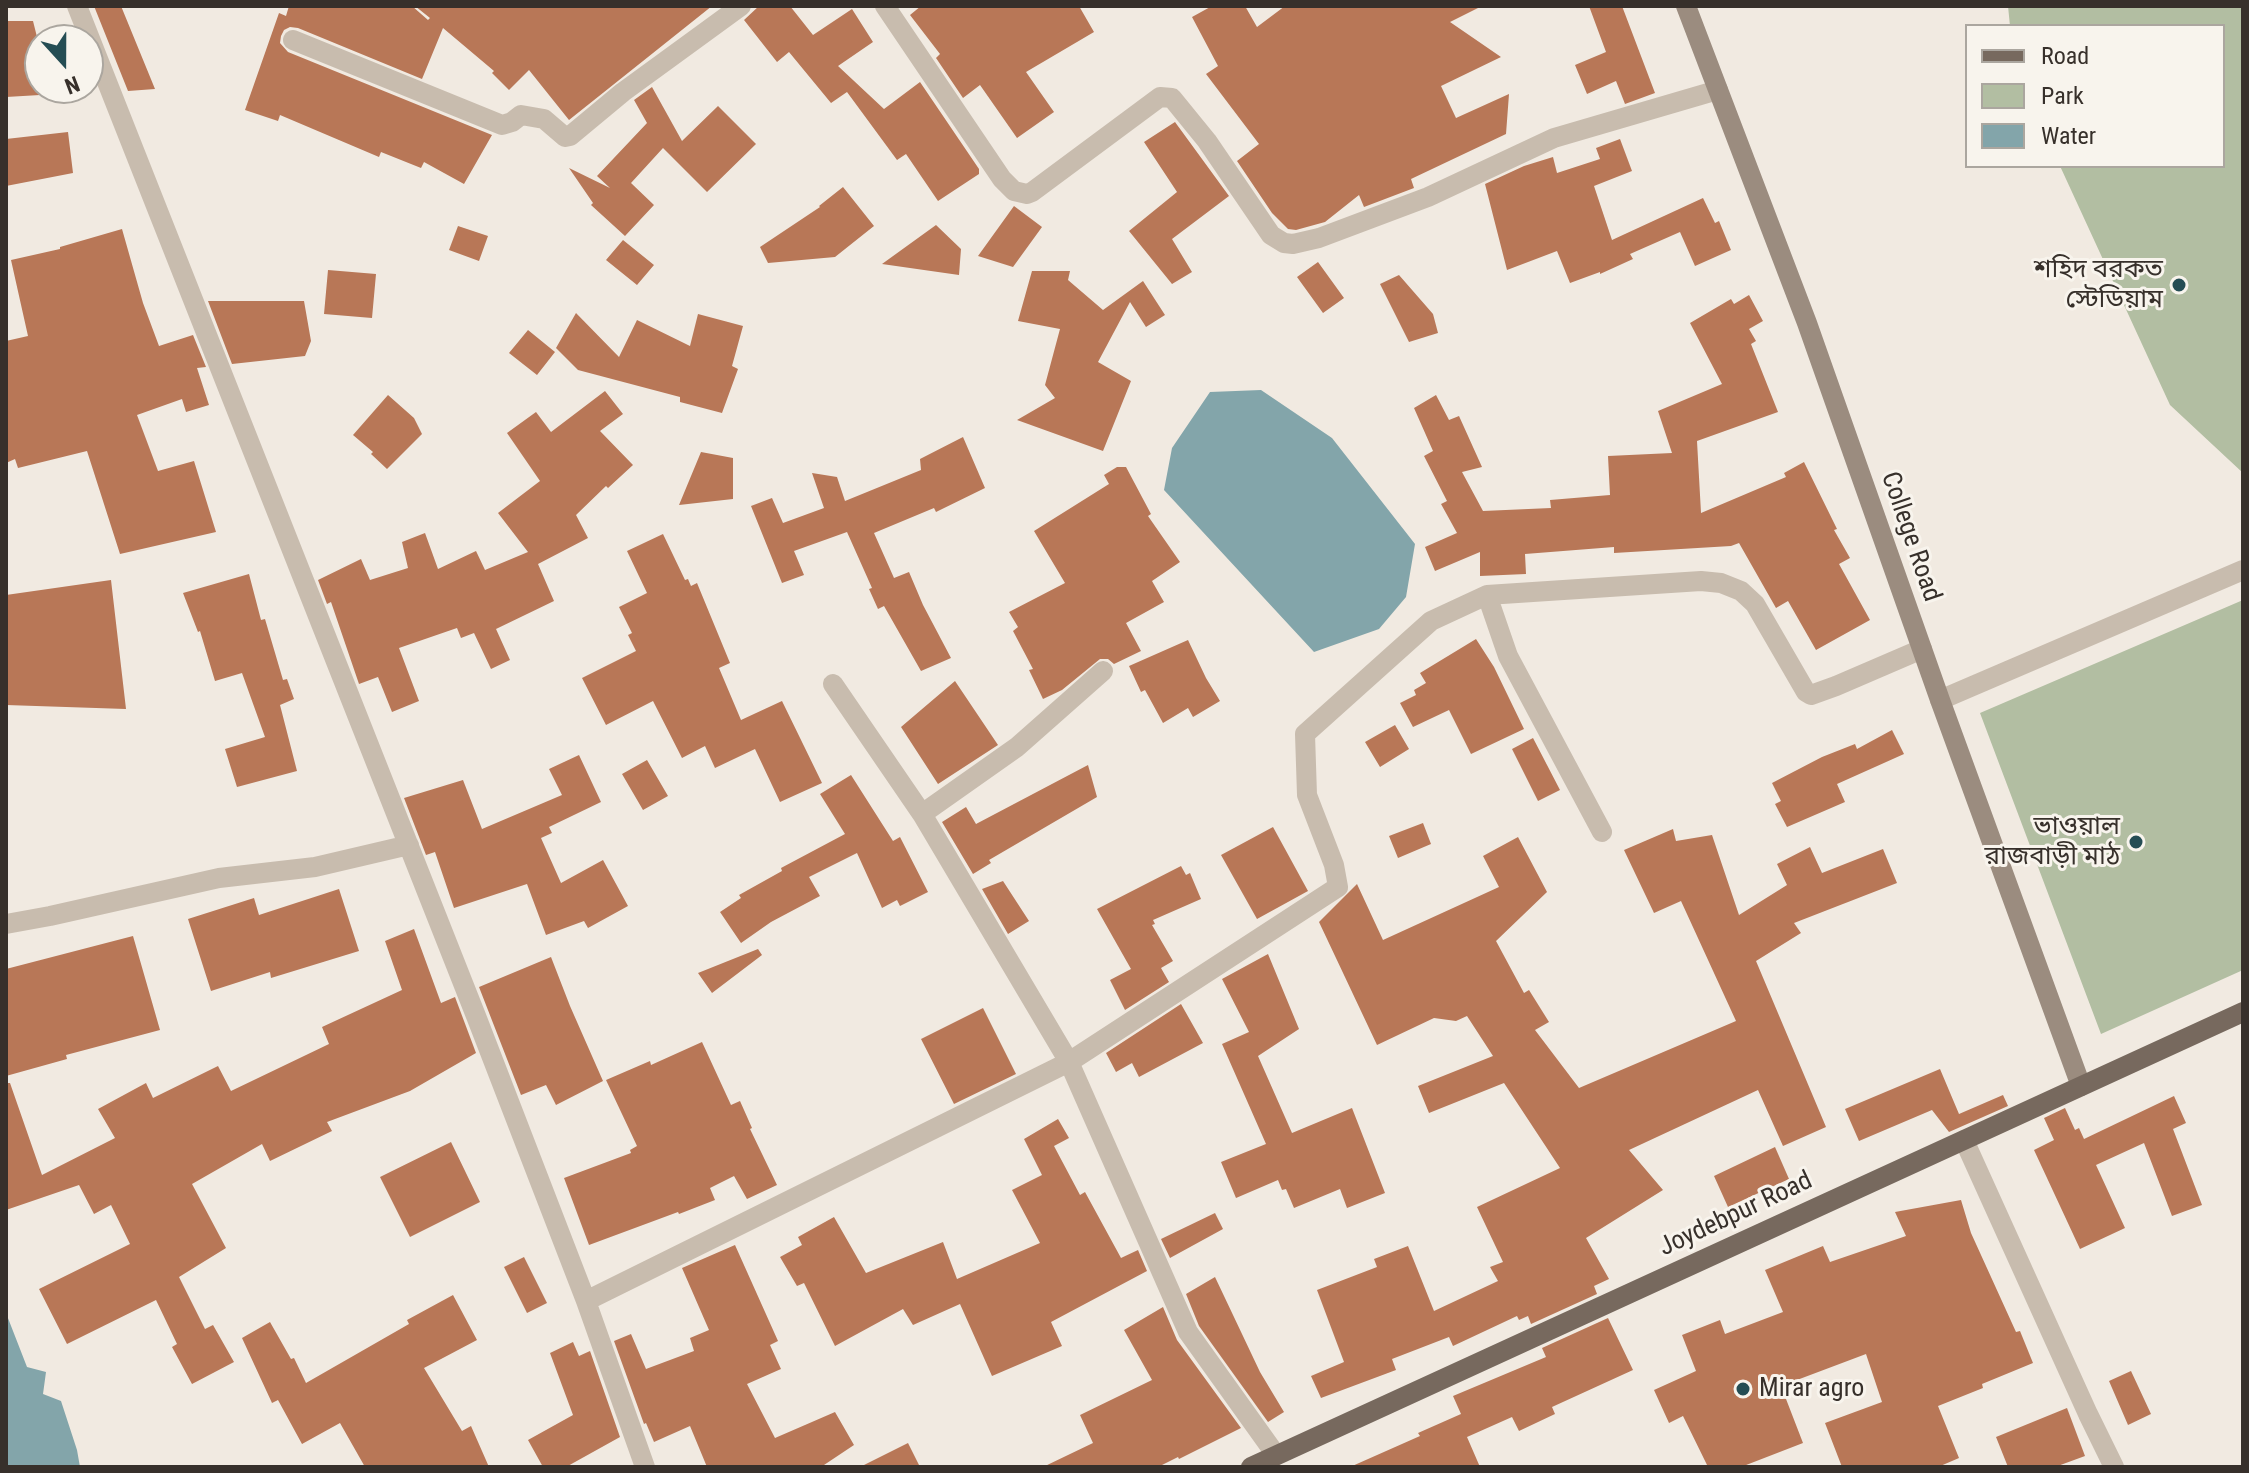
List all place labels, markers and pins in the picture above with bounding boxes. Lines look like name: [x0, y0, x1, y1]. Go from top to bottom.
place label: শহিদ বরকত স্টেডিয়াম: [2034, 254, 2163, 316]
marker: শহিদ বরকত স্টেডিয়াম: [2170, 276, 2188, 294]
place label: ভাওয়াল রাজবাড়ী মাঠ: [1984, 811, 2120, 872]
marker: ভাওয়াল রাজবাড়ী মাঠ: [2127, 833, 2145, 851]
place label: Mirar agro: [1759, 1373, 1864, 1405]
marker: Mirar agro: [1734, 1380, 1752, 1398]

